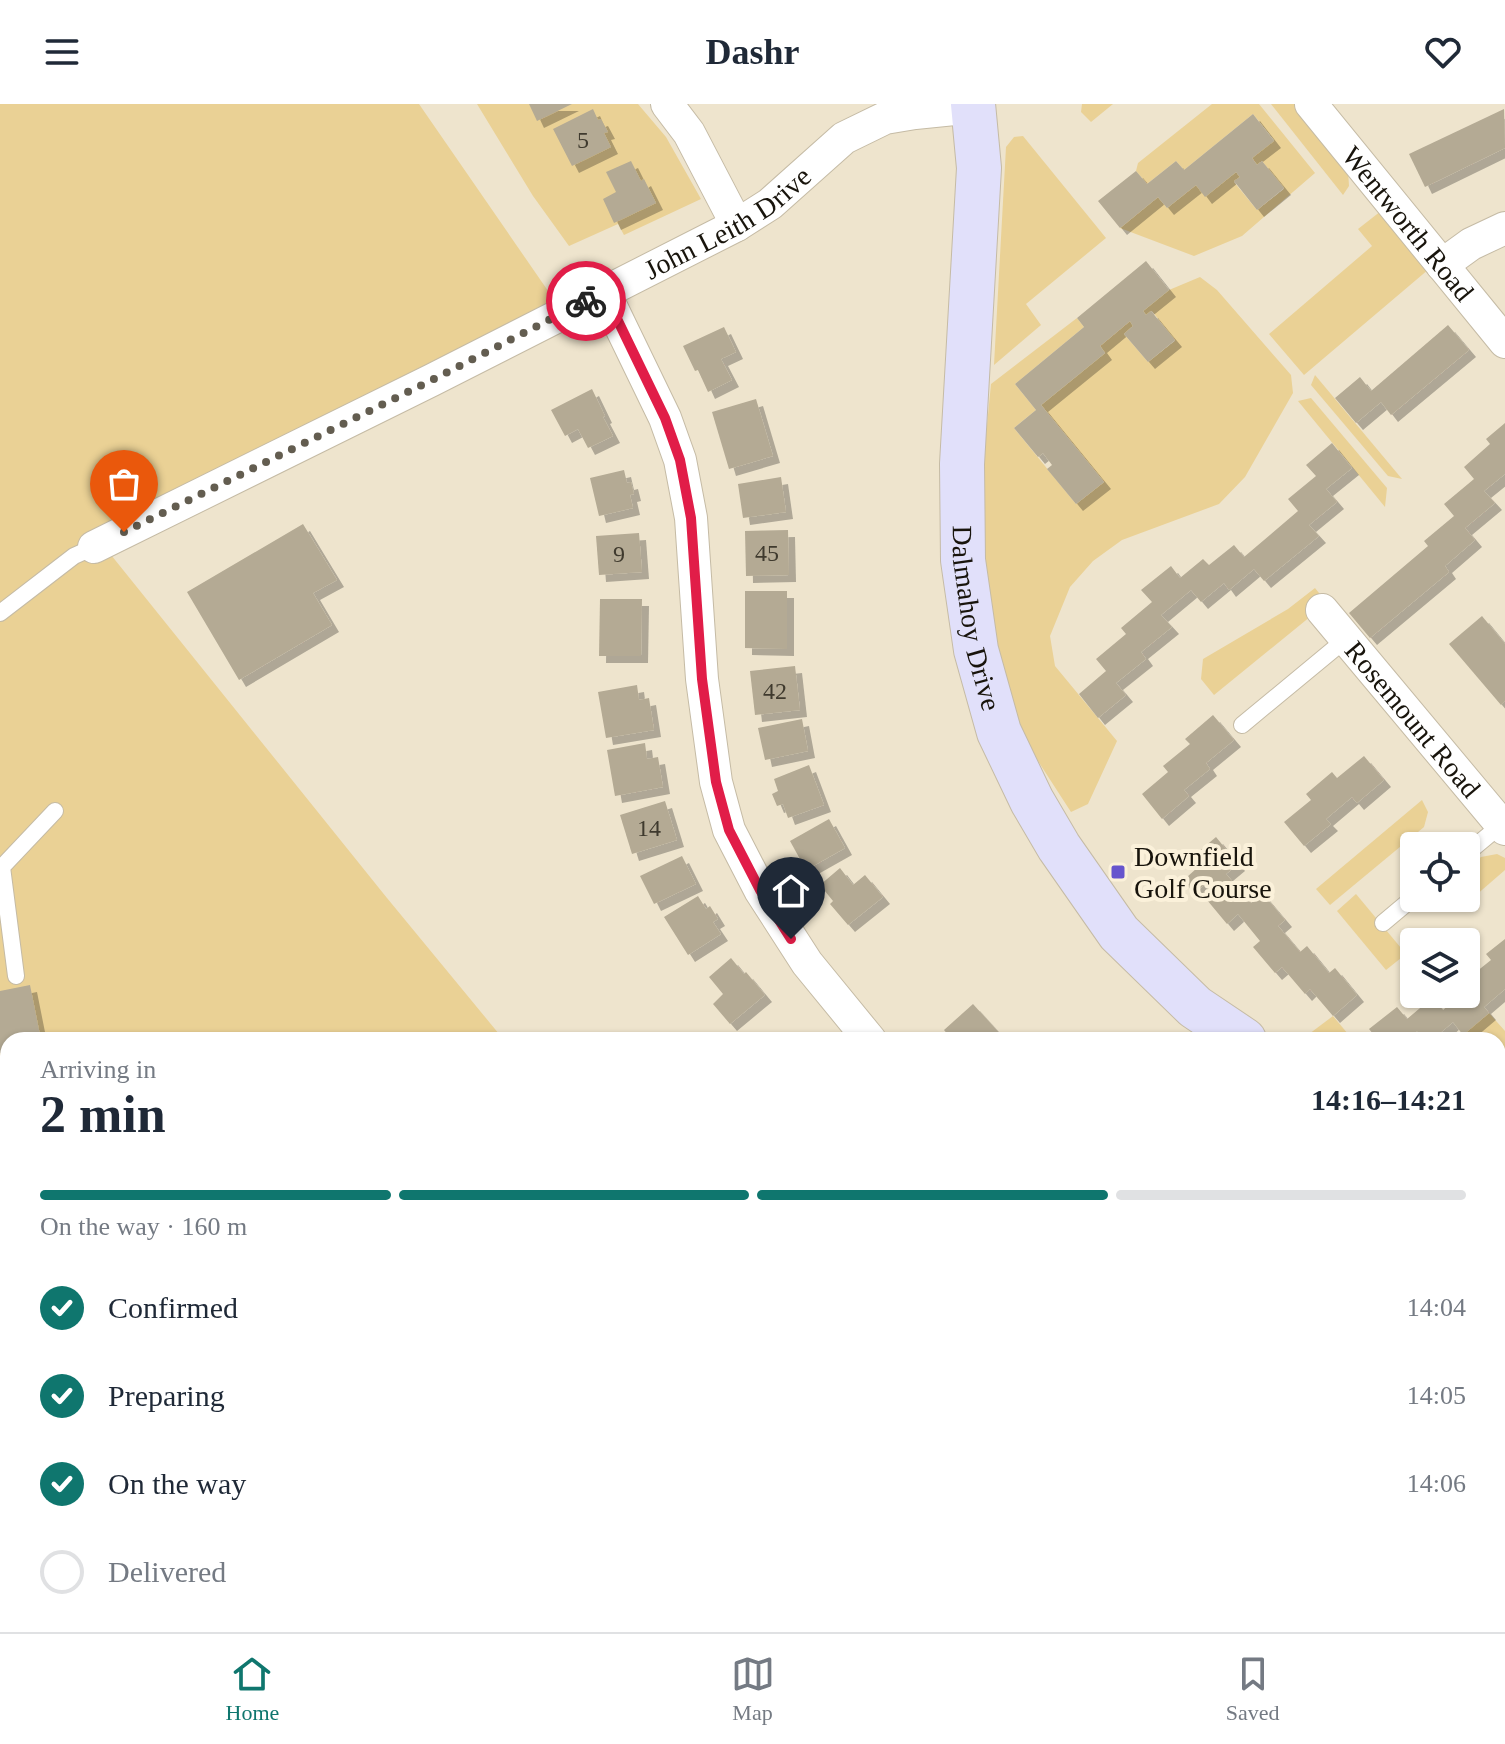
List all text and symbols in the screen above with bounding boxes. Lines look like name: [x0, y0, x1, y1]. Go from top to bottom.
icon: menu: [40, 30, 84, 74]
icon: heart: [1421, 30, 1465, 74]
text: Dashr: [705, 32, 800, 72]
house number: 5: [577, 127, 589, 153]
street label: Wentworth Road: [1336, 140, 1480, 307]
street label: John Leith Drive: [639, 160, 817, 285]
courier: [546, 261, 626, 341]
icon: bike: [564, 279, 608, 323]
pin: [90, 450, 158, 532]
icon: bag: [102, 462, 146, 506]
street label: Dalmahoy Drive: [947, 525, 1007, 714]
house number: 45: [755, 540, 779, 566]
house number: 9: [613, 541, 625, 567]
street label: Rosemount Road: [1339, 635, 1487, 804]
house number: 42: [763, 678, 787, 704]
house number: 14: [637, 815, 661, 841]
map controls: [1400, 832, 1480, 1008]
button: locate: [1400, 832, 1480, 912]
place label: Downfield Golf Course: [1134, 841, 1272, 904]
pin: [757, 857, 825, 939]
marker: Downfield Golf Course: [1109, 863, 1127, 881]
icon: home: [769, 869, 813, 913]
button: layers: [1400, 928, 1480, 1008]
text: Arriving in: [40, 1055, 156, 1084]
text: 14:16–14:21: [1311, 1083, 1466, 1116]
text: 2 min: [40, 1086, 166, 1143]
text: On the way · 160 m: [40, 1212, 247, 1241]
icon: check: [40, 1286, 84, 1330]
text: Confirmed: [108, 1291, 238, 1324]
text: 14:04: [1407, 1293, 1466, 1322]
icon: check: [40, 1374, 84, 1418]
text: Preparing: [108, 1379, 225, 1412]
text: 14:05: [1407, 1381, 1466, 1410]
icon: check: [40, 1462, 84, 1506]
text: On the way: [108, 1467, 246, 1500]
text: 14:06: [1407, 1469, 1466, 1498]
text: Delivered: [108, 1555, 226, 1588]
tab: Home: [226, 1652, 279, 1726]
tab: Map: [731, 1652, 775, 1726]
tab: Saved: [1226, 1652, 1279, 1726]

